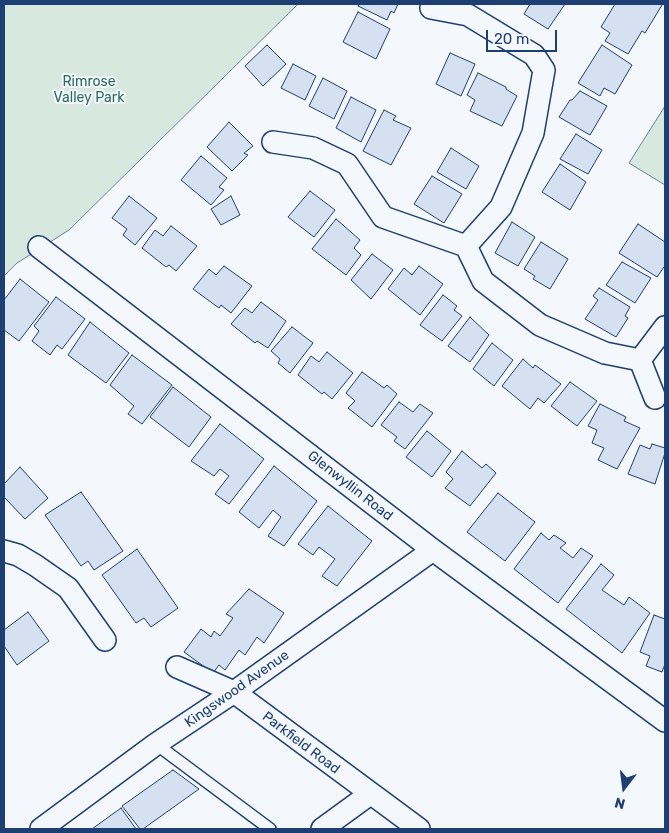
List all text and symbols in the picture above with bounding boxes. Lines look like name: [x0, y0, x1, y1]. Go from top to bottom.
scale bar: [489, 20, 560, 52]
text: 20 m: [494, 30, 529, 48]
park label: Rimrose Valley Park: [54, 74, 124, 106]
street label: Glenwyllin Road: [304, 448, 396, 524]
street label: Kingswood Avenue: [182, 647, 292, 731]
street label: Parkfield Road: [259, 708, 343, 778]
north arrow: [599, 763, 649, 813]
text: N: [613, 793, 627, 812]

